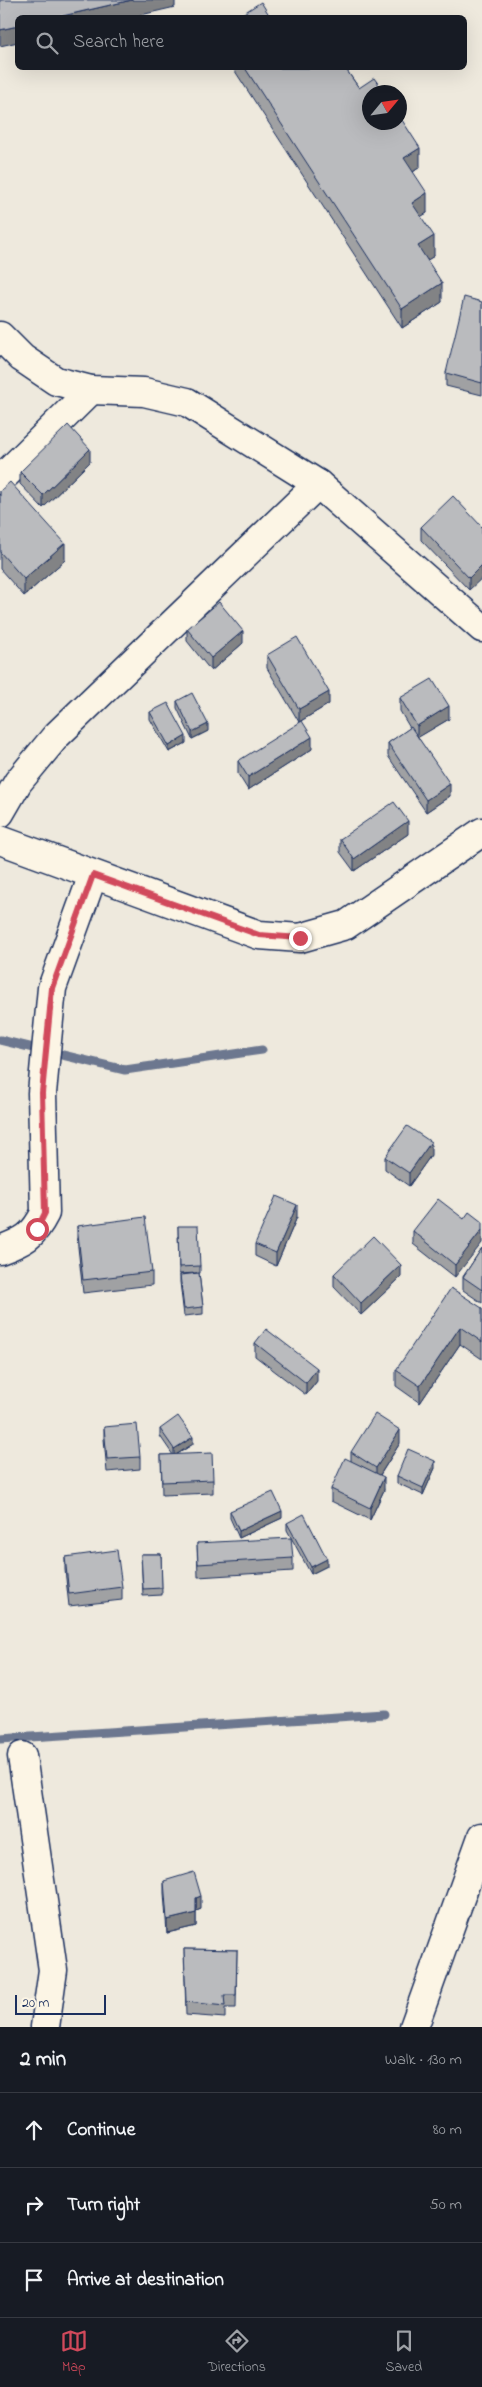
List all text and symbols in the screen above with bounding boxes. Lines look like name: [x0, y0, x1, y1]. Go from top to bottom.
search box: [15, 15, 467, 70]
icon: search: [33, 29, 61, 57]
text: Search here: [73, 29, 164, 56]
north arrow: [362, 85, 407, 130]
route end: [289, 927, 312, 950]
route start: [26, 1218, 49, 1241]
scale bar: [15, 1992, 106, 2015]
text: 20 m: [22, 1993, 49, 2014]
text: 2 min: [20, 2045, 66, 2075]
text: Walk · 130 m: [385, 2048, 462, 2072]
icon: ahead: [20, 2116, 48, 2144]
text: Continue: [67, 2117, 135, 2144]
text: 80 m: [433, 2118, 462, 2142]
icon: right: [20, 2191, 48, 2219]
text: Turn right: [67, 2192, 140, 2219]
text: 50 m: [430, 2193, 462, 2217]
icon: arrive: [20, 2266, 48, 2294]
text: Arrive at destination: [67, 2267, 224, 2294]
tab: Map: [60, 2327, 88, 2378]
tab: Directions: [208, 2327, 266, 2378]
tab: Saved: [386, 2327, 422, 2378]

